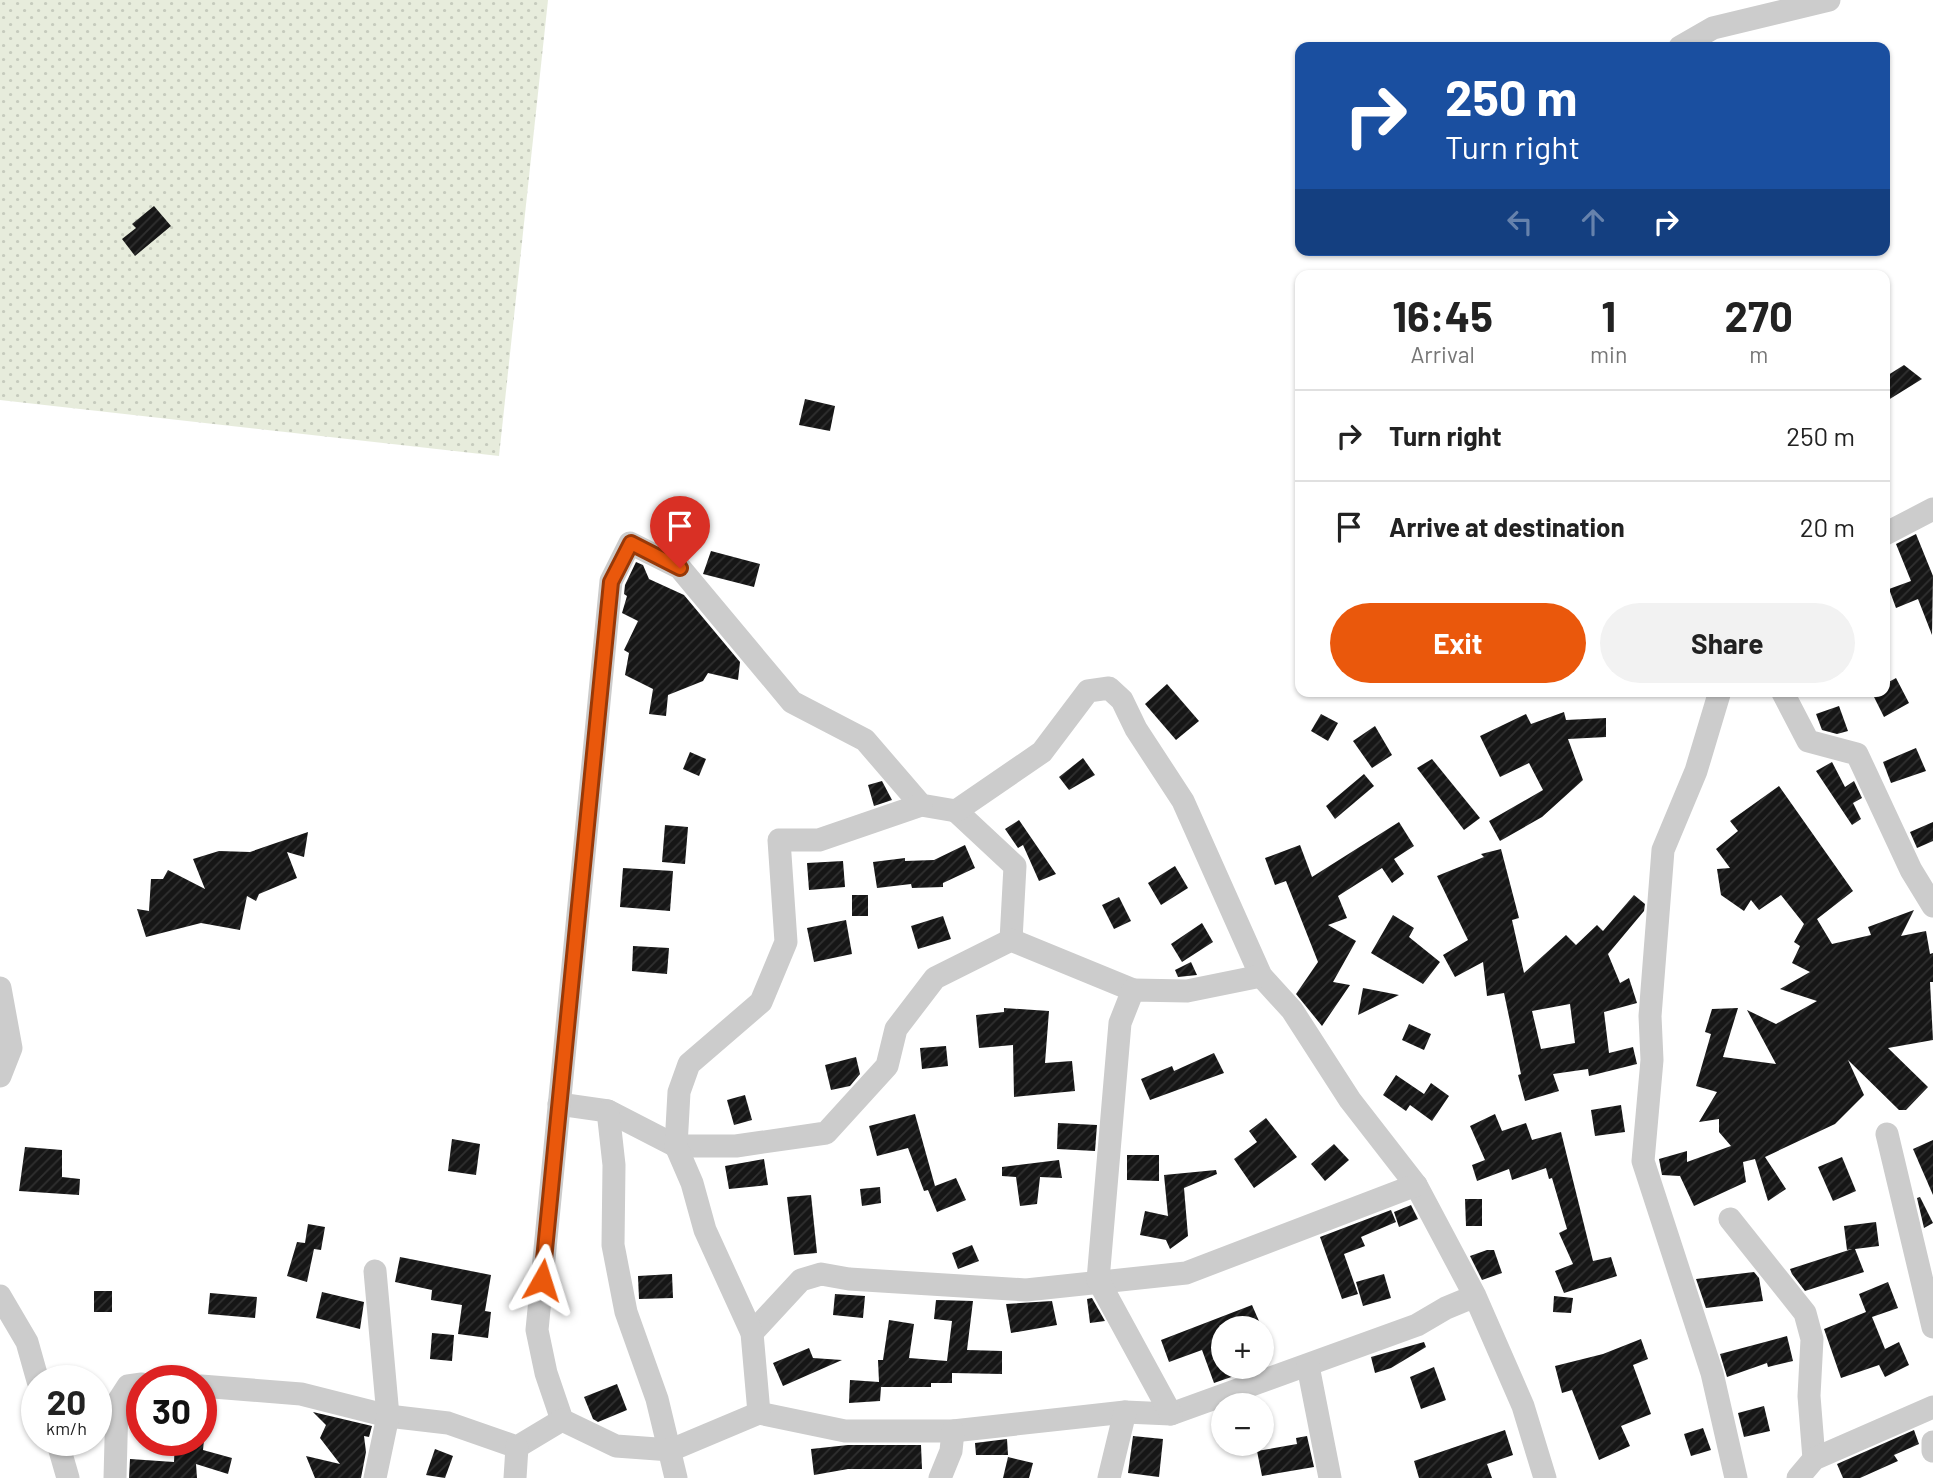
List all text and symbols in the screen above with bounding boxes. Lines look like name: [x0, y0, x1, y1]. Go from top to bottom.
text: 250 m: [1445, 67, 1578, 126]
icon: right: [1330, 70, 1421, 161]
text: Turn right: [1445, 127, 1580, 165]
icon: left: [1501, 203, 1539, 241]
icon: ahead: [1574, 203, 1612, 241]
icon: right: [1647, 203, 1685, 241]
text: 16:45: [1392, 290, 1493, 340]
text: 1: [1601, 290, 1616, 340]
text: 270: [1725, 290, 1793, 340]
text: Arrival: [1410, 340, 1475, 368]
text: min: [1590, 340, 1627, 368]
text: m: [1749, 340, 1768, 368]
icon: right: [1330, 417, 1368, 455]
text: Turn right: [1389, 420, 1502, 451]
text: 250 m: [1786, 420, 1855, 451]
pin: [650, 496, 710, 568]
icon: arrive: [661, 507, 699, 545]
icon: arrive: [1330, 508, 1368, 546]
text: Arrive at destination: [1389, 511, 1625, 542]
text: 20 m: [1800, 511, 1855, 542]
button: Exit: [1330, 603, 1586, 683]
button: Share: [1600, 603, 1855, 683]
position arrow: [505, 1243, 579, 1317]
map controls: [1211, 1316, 1274, 1456]
button: +: [1211, 1316, 1274, 1379]
speed limit sign: 30: [126, 1365, 217, 1456]
text: 20: [47, 1380, 86, 1422]
button: −: [1211, 1393, 1274, 1456]
text: km/h: [46, 1417, 87, 1439]

